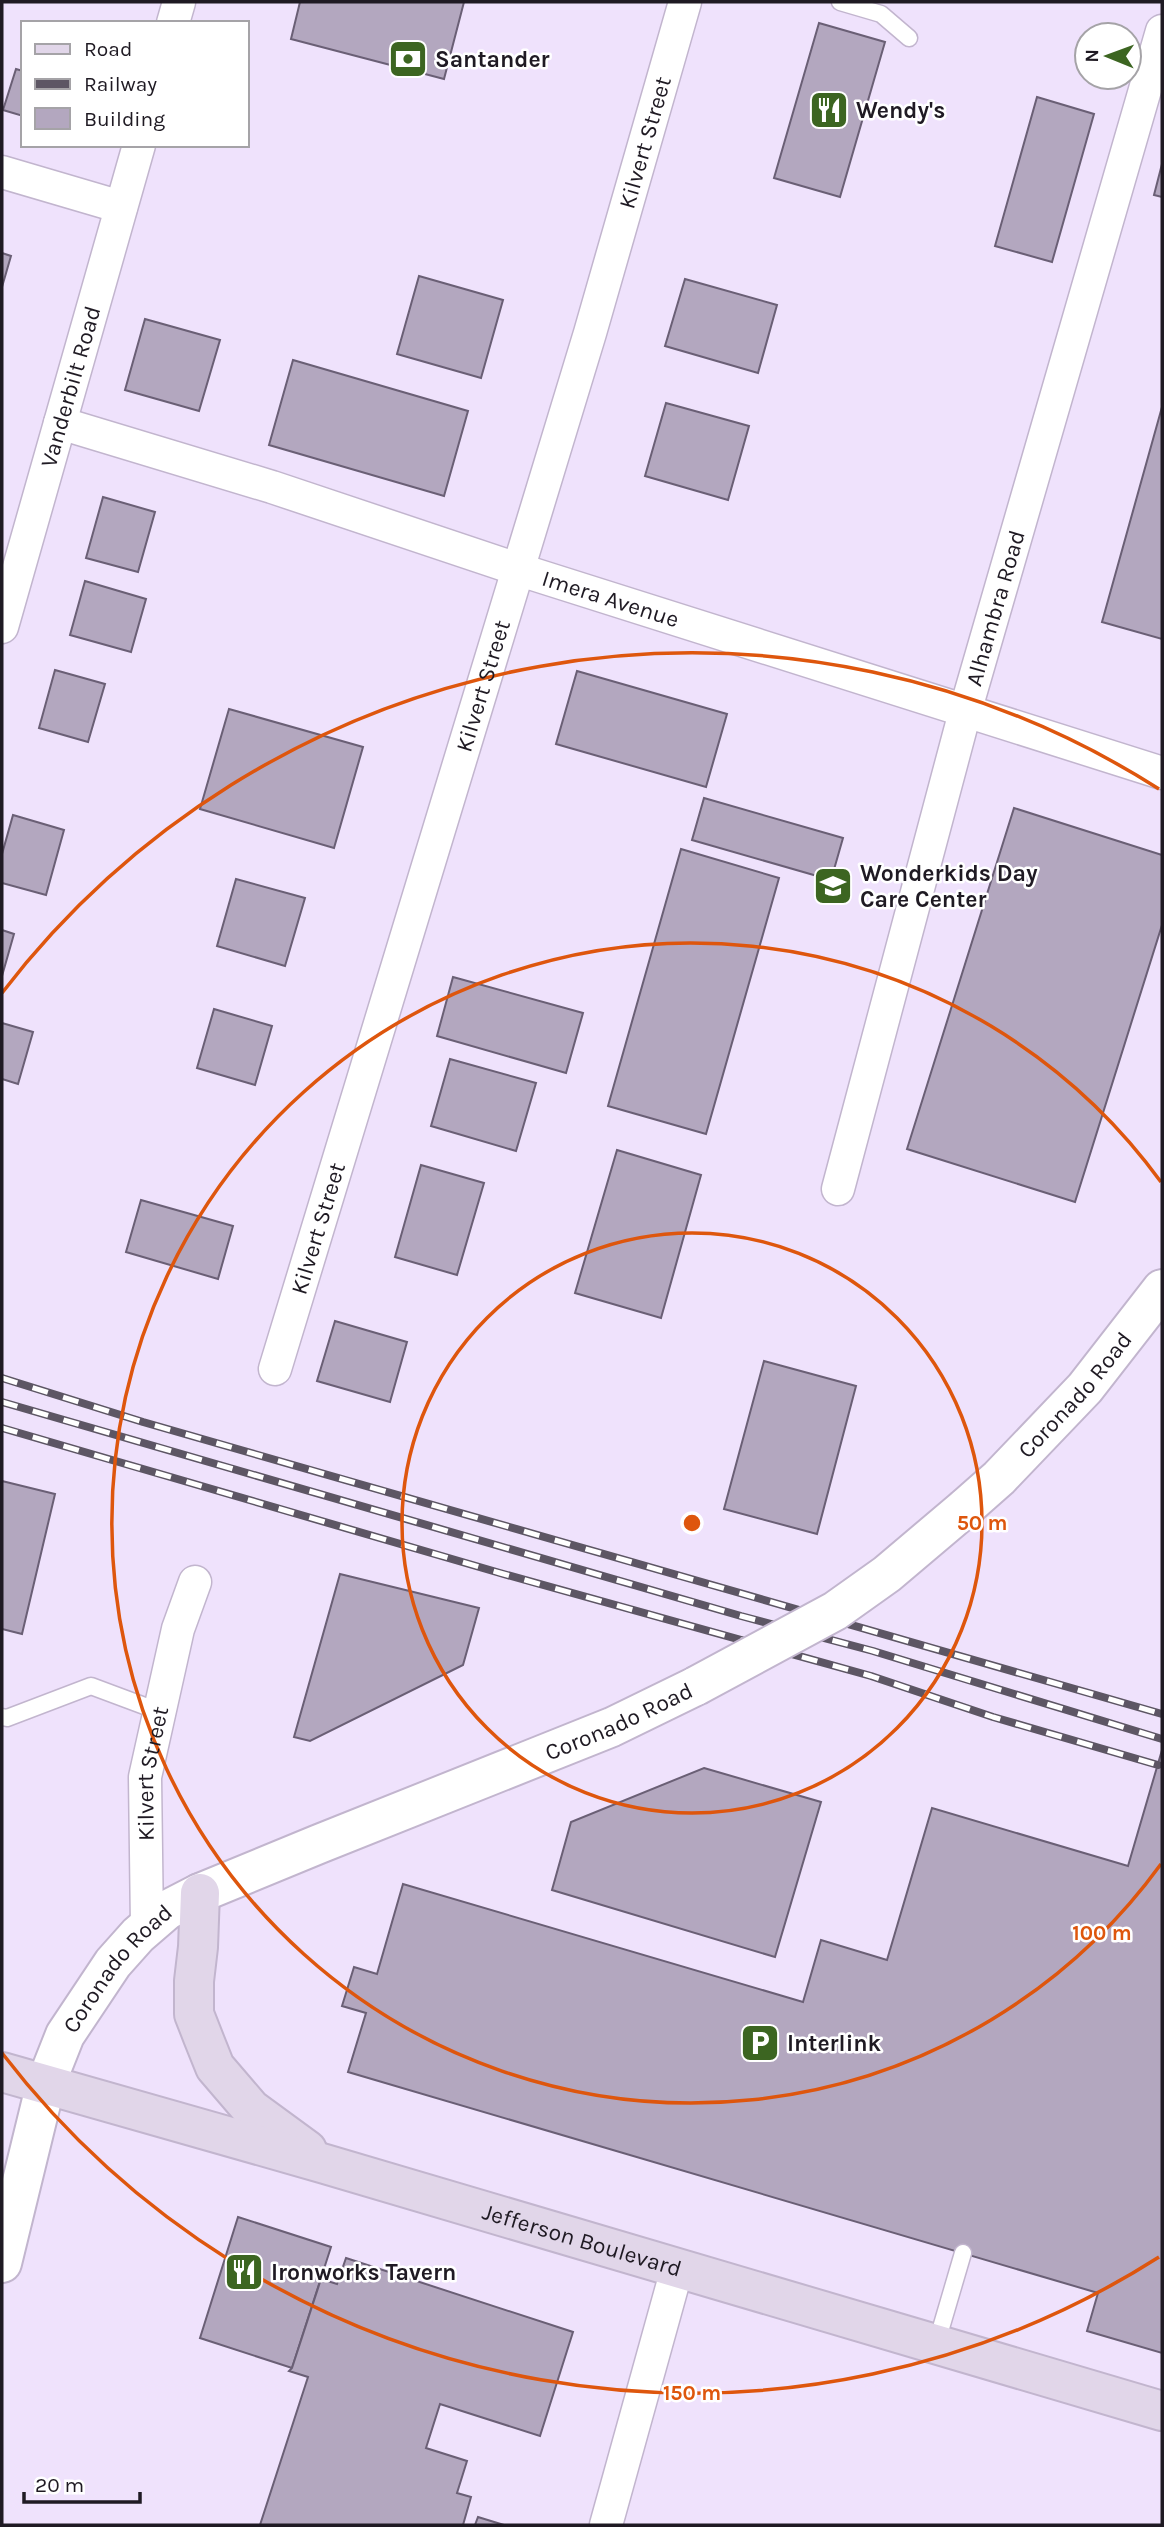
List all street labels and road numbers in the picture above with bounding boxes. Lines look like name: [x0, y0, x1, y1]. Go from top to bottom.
street label: Kilvert Street: [613, 73, 677, 212]
street label: Vanderbilt Road: [35, 303, 106, 470]
street label: Alhambra Road: [960, 527, 1030, 689]
street label: Imera Avenue: [539, 564, 682, 633]
street label: Kilvert Street: [450, 616, 516, 755]
street label: Kilvert Street: [285, 1159, 351, 1297]
street label: Coronado Road: [1012, 1326, 1137, 1463]
street label: Coronado Road: [541, 1676, 697, 1766]
street label: Kilvert Street: [131, 1703, 174, 1841]
street label: Coronado Road: [57, 1898, 177, 2038]
street label: Jefferson Boulevard: [479, 2198, 685, 2282]

